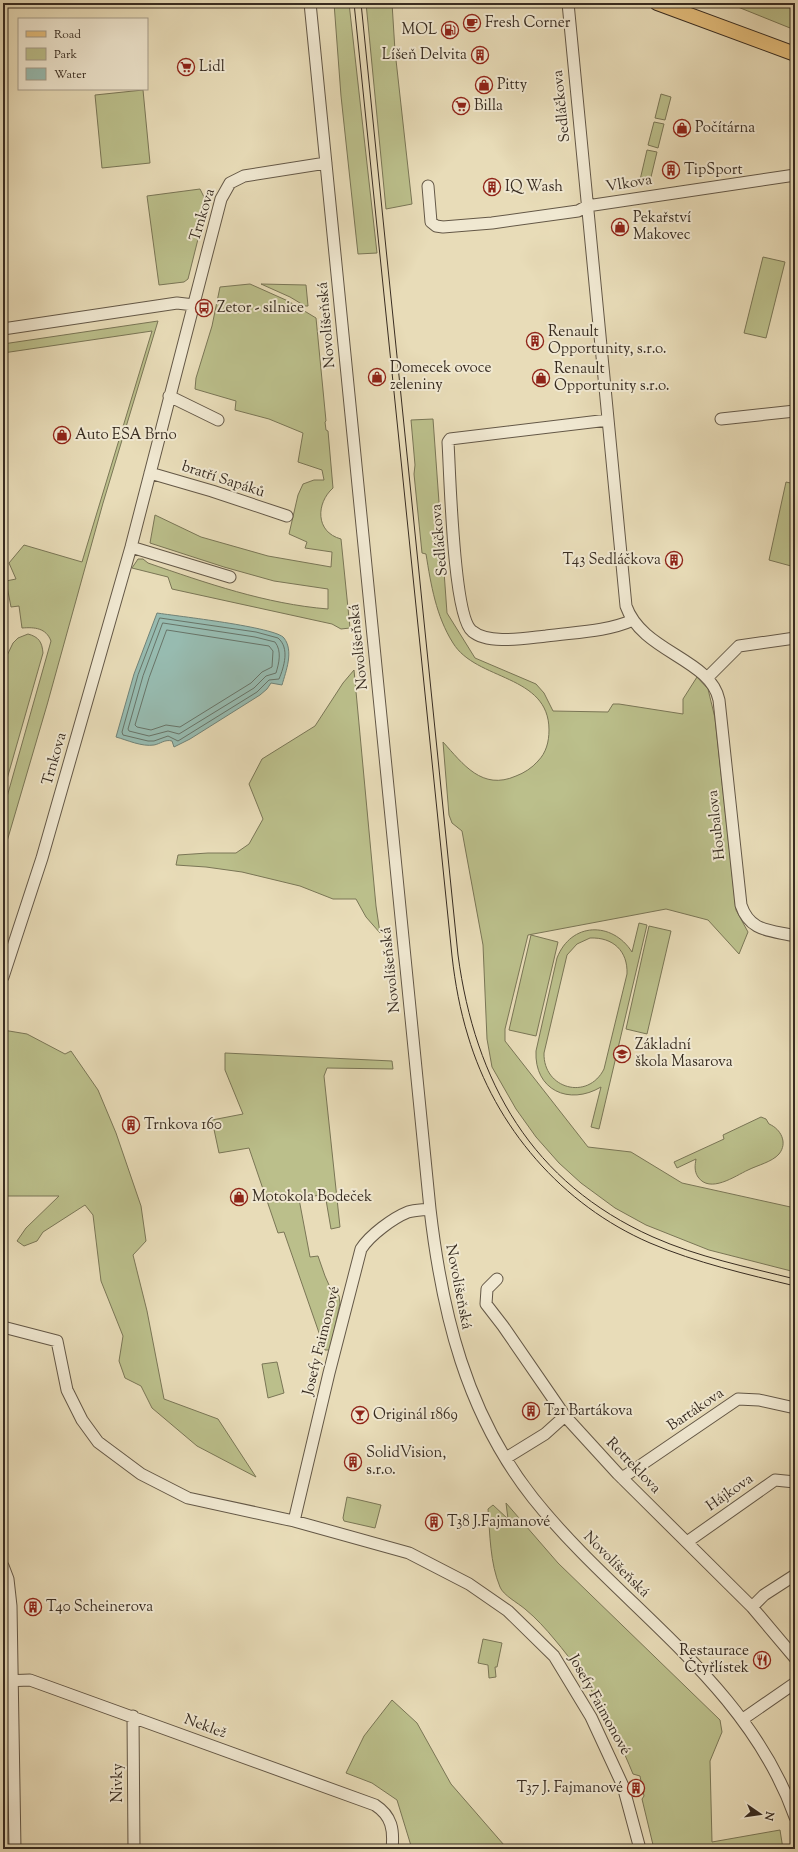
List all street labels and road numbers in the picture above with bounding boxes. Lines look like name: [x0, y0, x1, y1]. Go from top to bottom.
street label: Sedláčkova: [548, 69, 576, 143]
street label: Vlkova: [604, 170, 654, 198]
street label: Trnkova: [185, 186, 221, 244]
street label: Novolíšeňská: [313, 281, 341, 369]
street label: bratří Sapáků: [179, 457, 268, 503]
street label: Sedláčkova: [426, 503, 454, 577]
street label: Novolíšeňská: [344, 603, 374, 691]
street label: Trnkova: [37, 730, 73, 788]
street label: Houbalova: [703, 789, 731, 861]
street label: Novolíšeňská: [376, 926, 406, 1014]
street label: Novolíšeňská: [439, 1243, 477, 1331]
street label: Josefy Faimonové: [298, 1284, 346, 1399]
street label: Bartákova: [663, 1383, 729, 1437]
street label: Rotreklova: [601, 1433, 665, 1499]
street label: Hájkova: [702, 1469, 758, 1517]
street label: Novolíšeňská: [578, 1527, 654, 1603]
street label: Josefy Faimonové: [562, 1650, 635, 1759]
street label: Neklež: [181, 1710, 229, 1744]
street label: Nivky: [108, 1763, 129, 1803]

